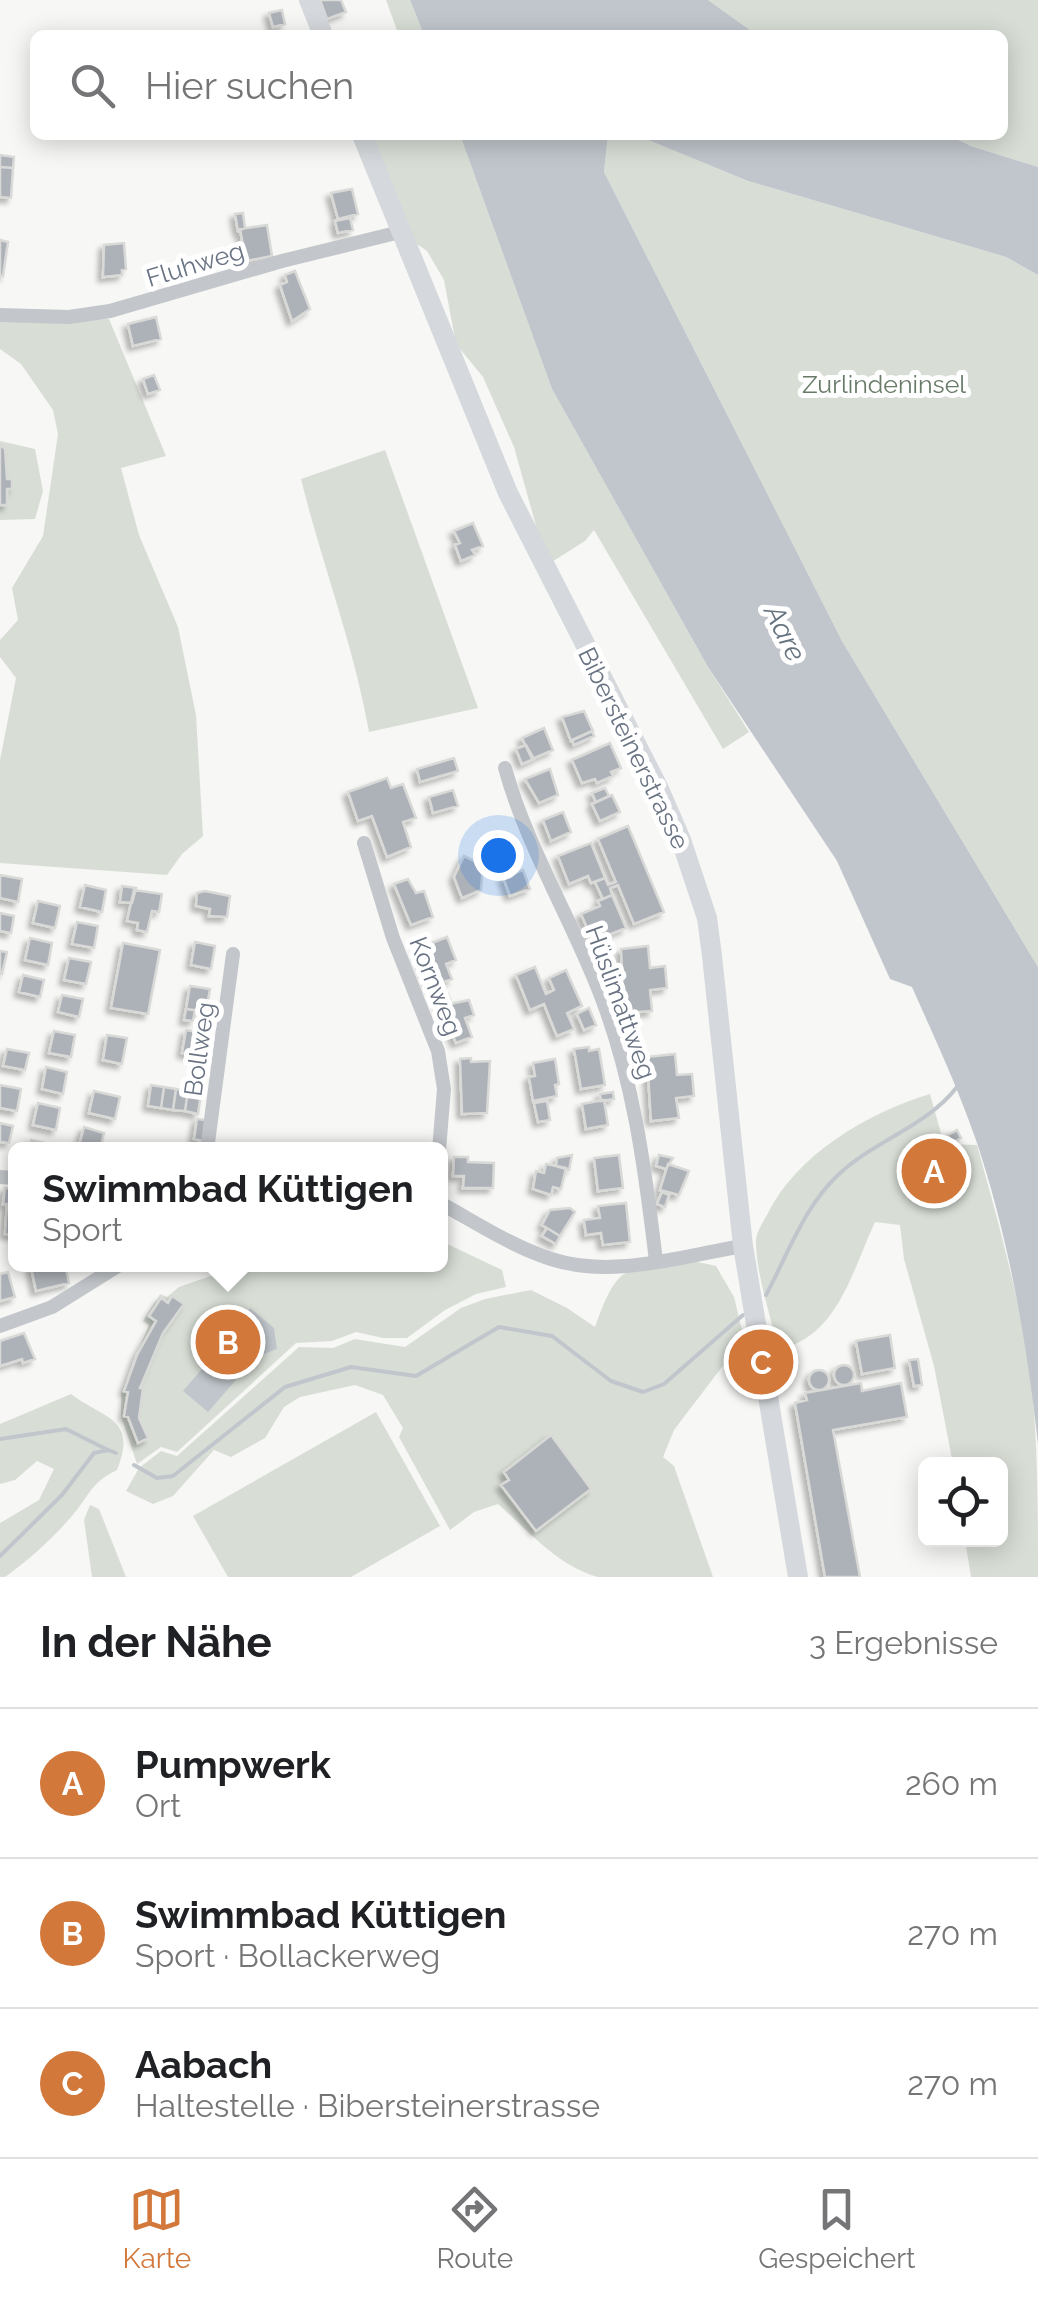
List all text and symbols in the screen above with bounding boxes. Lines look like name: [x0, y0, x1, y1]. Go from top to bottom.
search box: [30, 30, 1008, 140]
icon: search: [65, 58, 120, 113]
text: Hier suchen: [145, 63, 354, 108]
street label: Fluhweg: [142, 235, 248, 293]
park label: Zurlindeninsel: [802, 369, 966, 399]
water label: Aare: [756, 598, 813, 667]
street label: Bibersteinerstrasse: [572, 642, 696, 854]
your location: [473, 830, 524, 881]
street label: Hüslimattweg: [579, 921, 663, 1083]
street label: Kornweg: [403, 932, 469, 1040]
street label: Bollweg: [178, 1000, 220, 1098]
pin: A: [902, 1134, 966, 1208]
popup: [8, 1142, 448, 1272]
text: Swimmbad Küttigen: [42, 1166, 414, 1211]
text: Sport: [42, 1211, 123, 1248]
pin: B: [196, 1304, 260, 1380]
pin: C: [728, 1324, 794, 1400]
map controls: [918, 1457, 1008, 1547]
button: locate: [918, 1457, 1008, 1547]
text: In der Nähe: [40, 1618, 272, 1667]
text: 3 Ergebnisse: [809, 1624, 998, 1661]
text: Pumpwerk: [135, 1742, 331, 1787]
text: A: [62, 1765, 83, 1802]
text: 260 m: [905, 1765, 998, 1802]
text: Ort: [135, 1787, 181, 1824]
text: Swimmbad Küttigen: [135, 1892, 506, 1937]
text: B: [62, 1915, 83, 1952]
text: 270 m: [907, 1915, 998, 1952]
text: Sport · Bollackerweg: [135, 1937, 440, 1974]
text: Aabach: [135, 2042, 272, 2087]
text: C: [62, 2065, 83, 2102]
text: 270 m: [907, 2065, 998, 2102]
text: Haltestelle · Bibersteinerstrasse: [135, 2087, 600, 2124]
tab: Karte: [123, 2182, 191, 2275]
tab: Route: [436, 2182, 513, 2275]
tab: Gespeichert: [758, 2182, 915, 2275]

